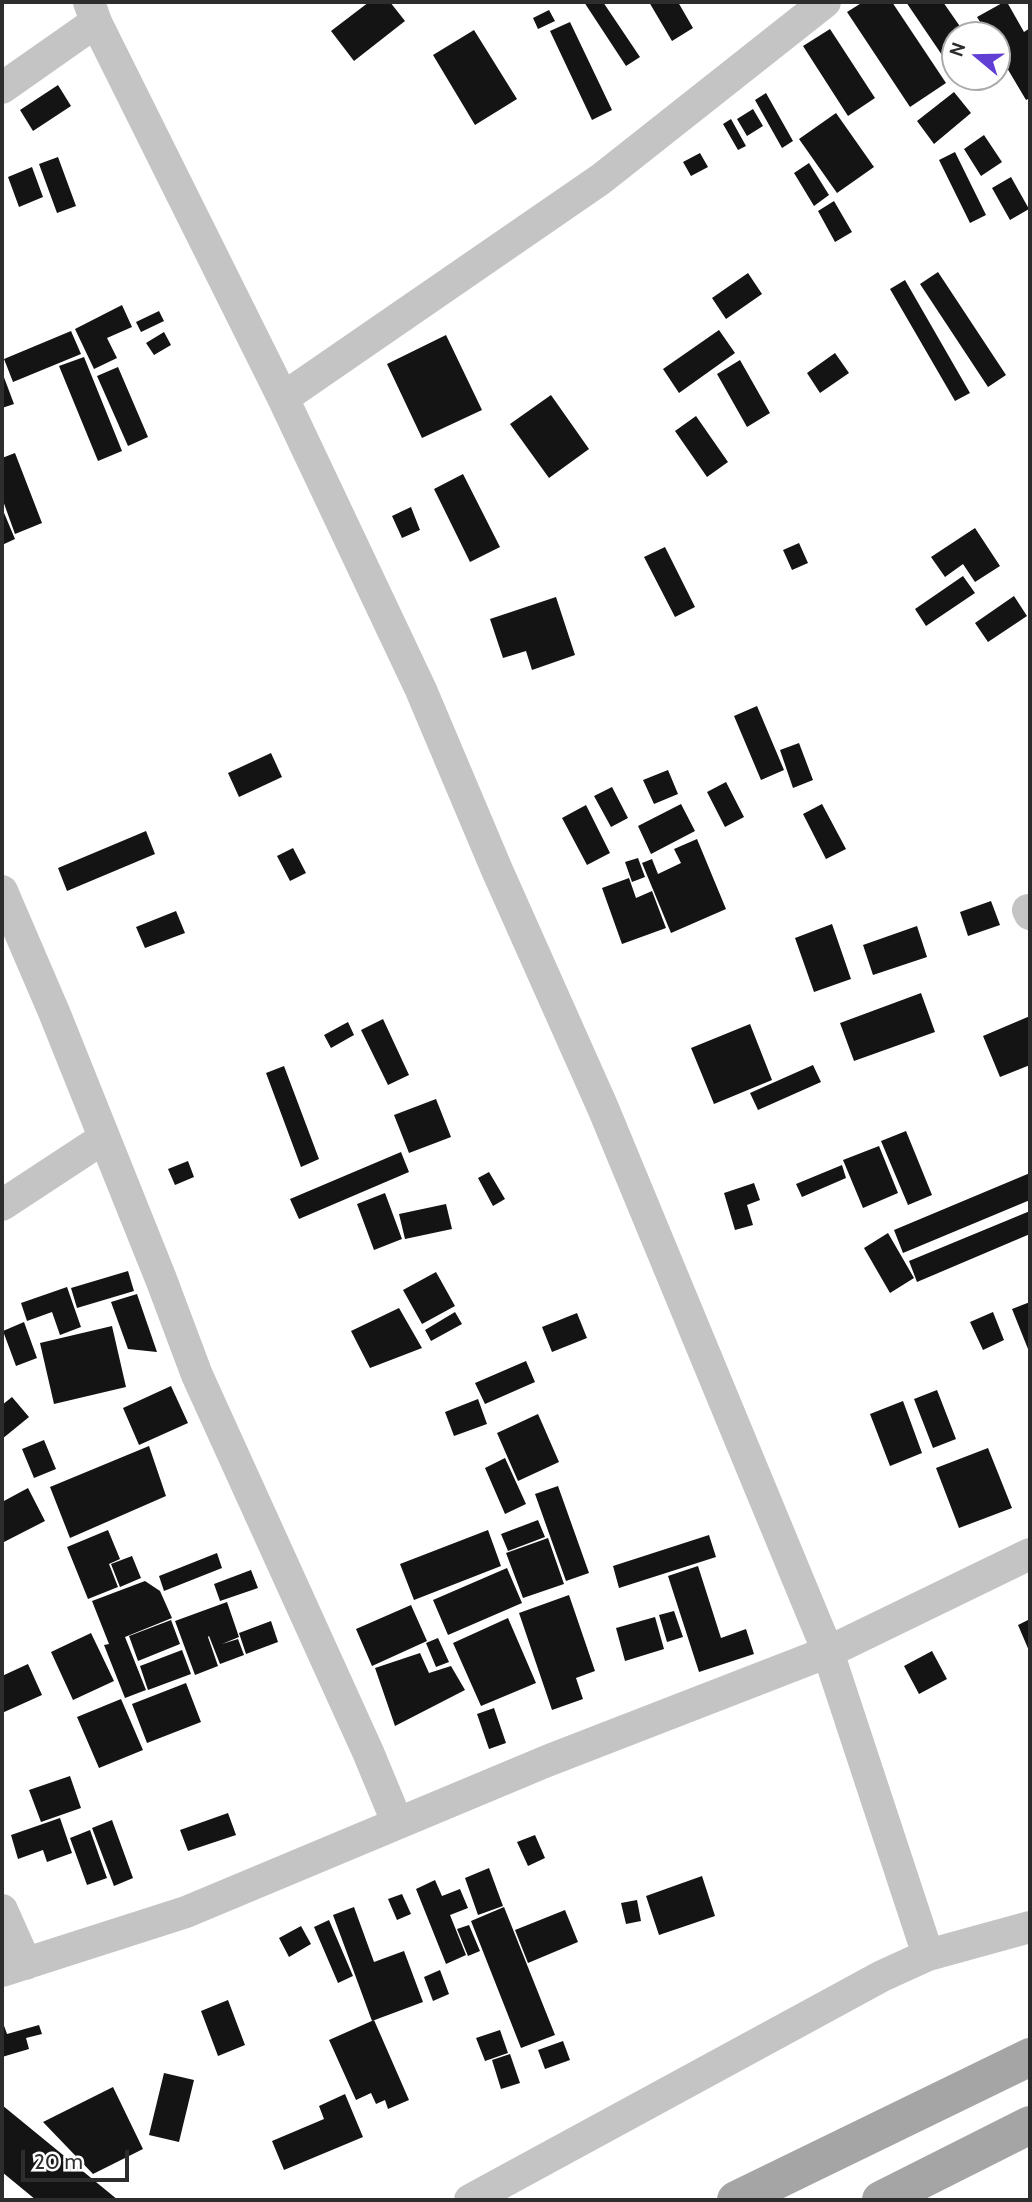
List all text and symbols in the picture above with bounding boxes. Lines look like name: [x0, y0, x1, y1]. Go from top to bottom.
north arrow: [941, 21, 1011, 91]
text: N: [945, 40, 971, 60]
scale bar: [24, 2136, 133, 2180]
text: 20 m: [34, 2149, 83, 2174]

